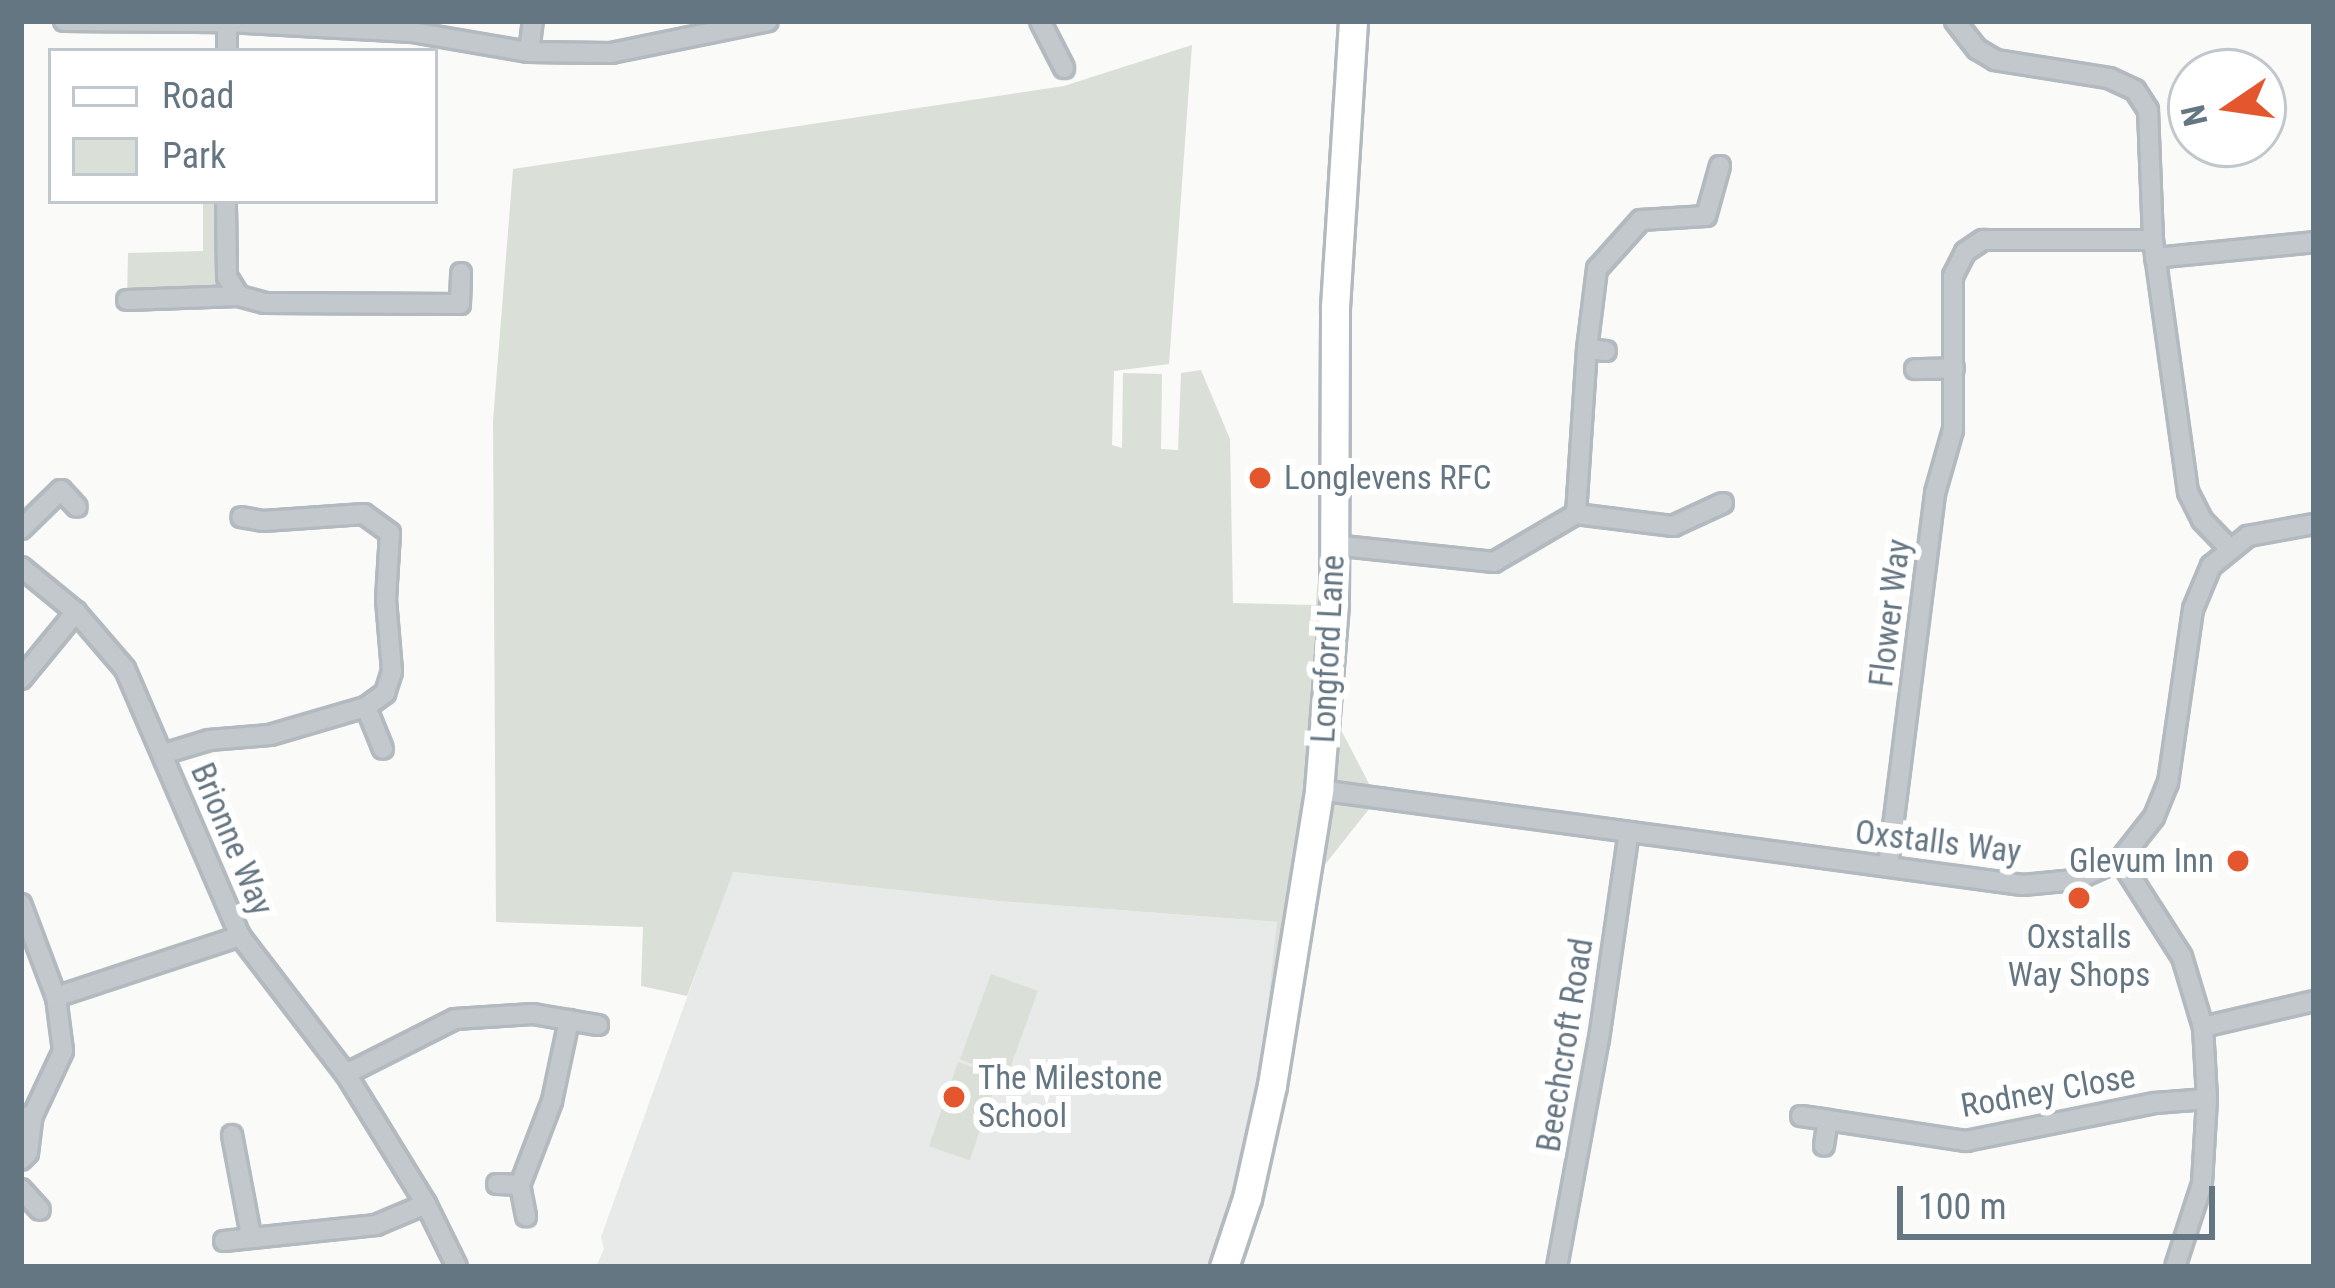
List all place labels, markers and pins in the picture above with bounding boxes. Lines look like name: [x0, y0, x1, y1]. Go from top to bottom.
place label: Longlevens RFC: [1284, 458, 1491, 498]
marker: Longlevens RFC: [1247, 465, 1273, 491]
place label: Glevum Inn: [2069, 841, 2214, 881]
marker: Glevum Inn: [2225, 848, 2251, 874]
marker: Oxstalls Way Shops: [2066, 885, 2092, 911]
place label: Oxstalls Way Shops: [2008, 917, 2150, 995]
place label: The Milestone School: [978, 1058, 1162, 1136]
marker: The Milestone School: [941, 1084, 967, 1110]

